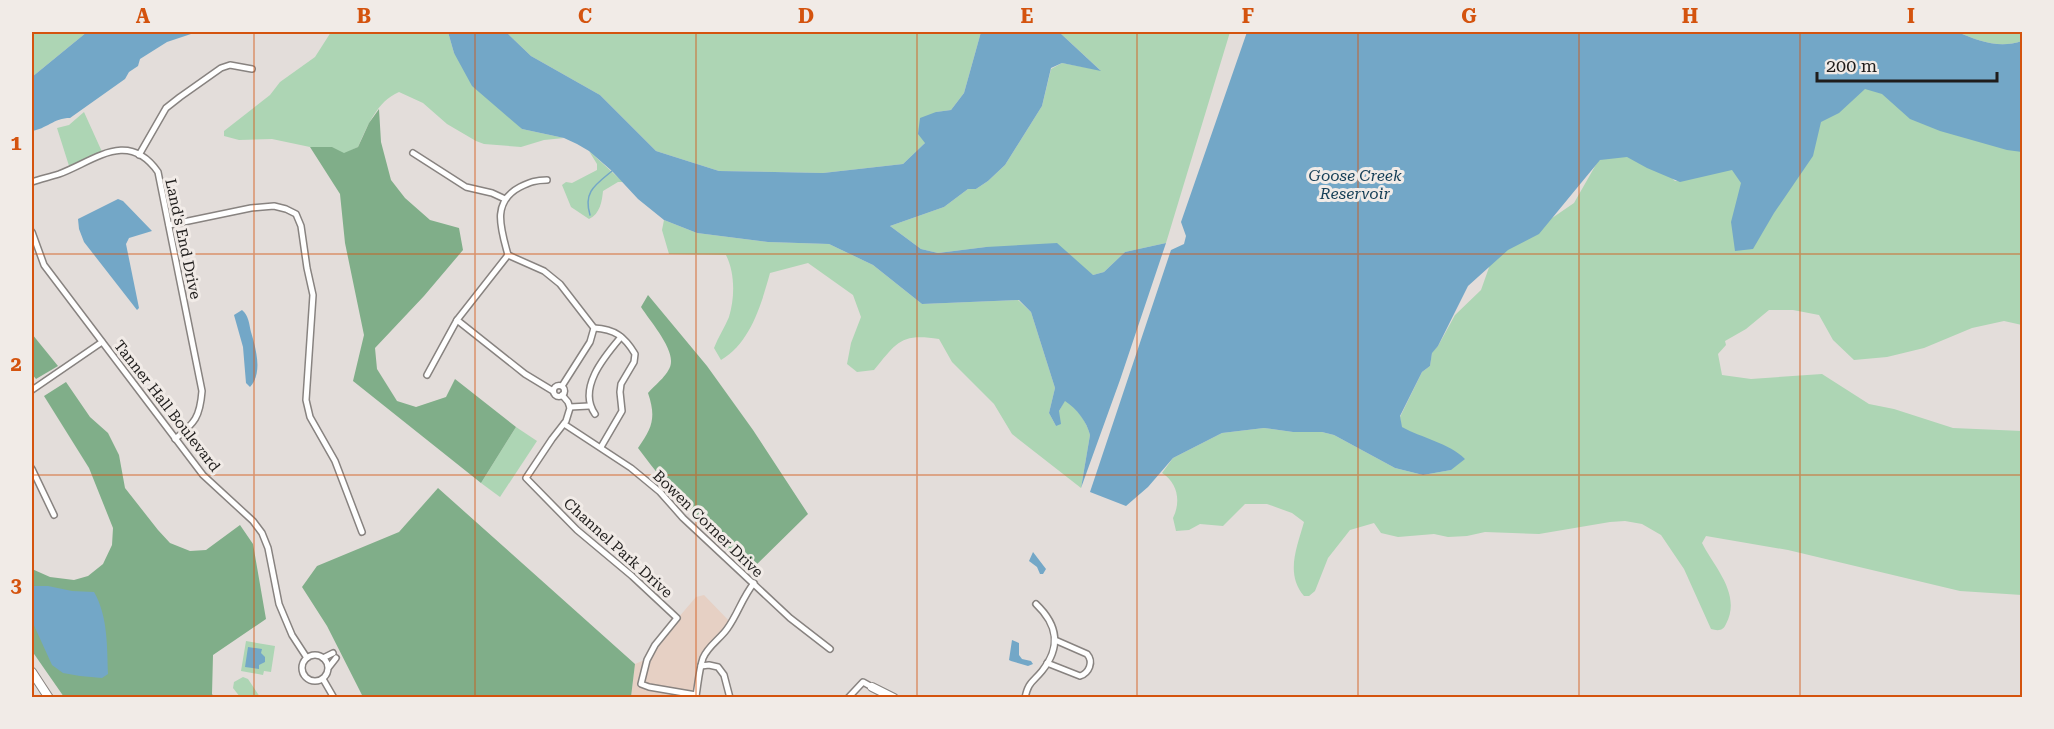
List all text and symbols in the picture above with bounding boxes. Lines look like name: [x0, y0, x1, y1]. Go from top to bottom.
text: A: [136, 4, 151, 28]
text: B: [357, 4, 371, 28]
text: C: [578, 4, 592, 28]
text: D: [798, 4, 814, 28]
text: E: [1021, 4, 1034, 28]
text: F: [1242, 4, 1254, 28]
text: G: [1461, 4, 1477, 28]
text: H: [1682, 4, 1698, 28]
text: I: [1907, 4, 1915, 28]
scale bar: [1817, 45, 1997, 83]
text: 200 m: [1826, 55, 1877, 76]
text: 1: [10, 131, 22, 155]
water label: Goose Creek Reservoir: [1308, 166, 1402, 203]
street label: Land's End Drive: [161, 177, 205, 301]
street label: Tanner Hall Boulevard: [110, 337, 224, 476]
text: 2: [10, 352, 22, 376]
street label: Bowen Corner Drive: [649, 467, 767, 581]
street label: Channel Park Drive: [560, 494, 676, 602]
text: 3: [10, 573, 22, 597]

